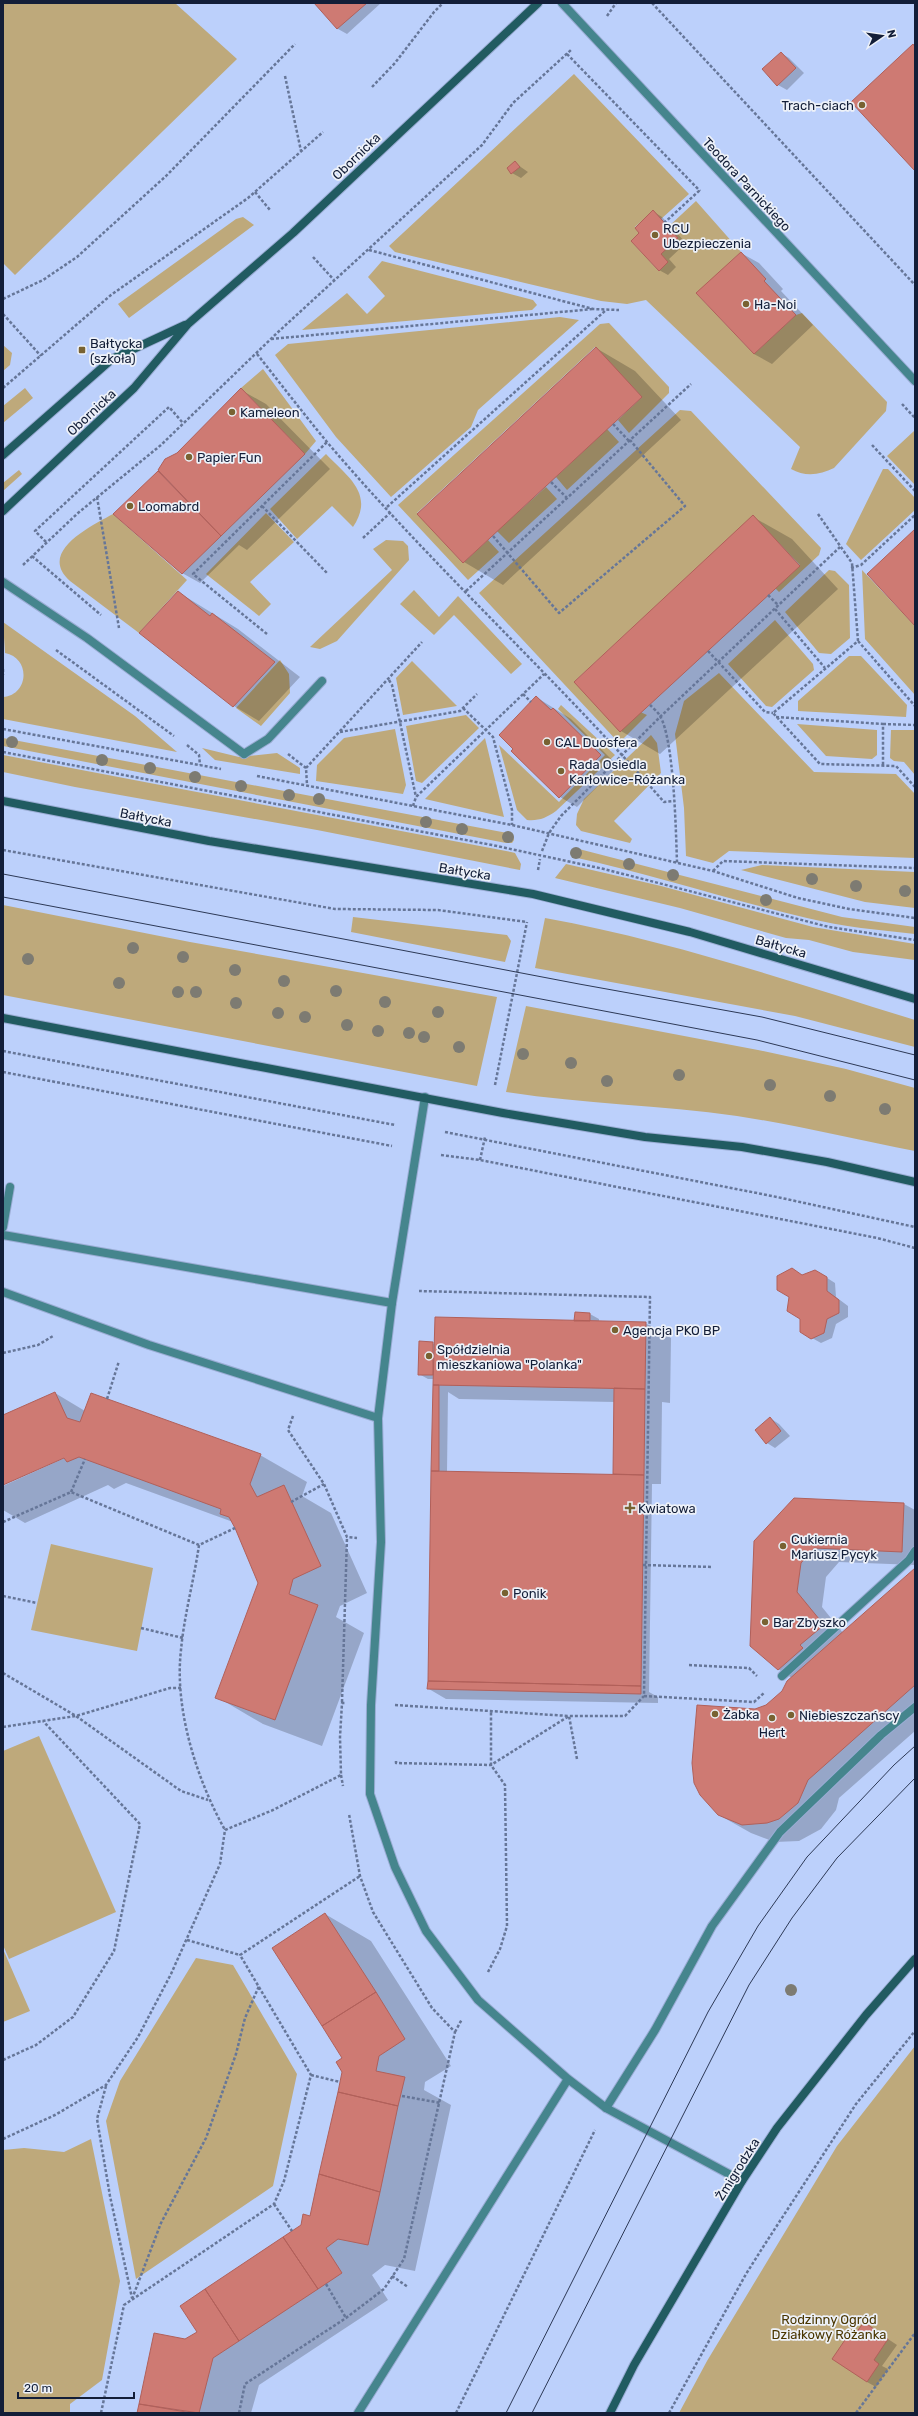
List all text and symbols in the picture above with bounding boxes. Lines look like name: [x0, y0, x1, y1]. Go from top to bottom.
north arrow: [862, 16, 902, 56]
text: N: [884, 29, 898, 39]
place label: Trach-ciach: [782, 98, 854, 113]
marker: Trach-ciach: [857, 100, 867, 110]
street label: Obornicka: [329, 130, 383, 183]
street label: Teodora Parnickiego: [699, 134, 794, 235]
place label: RCU Ubezpieczenia: [663, 221, 751, 251]
marker: RCU Ubezpieczenia: [650, 230, 660, 240]
place label: Ha-Noi: [754, 297, 796, 312]
marker: Ha-Noi: [741, 299, 751, 309]
place label: Bałtycka (szkoła): [90, 336, 142, 366]
marker: Bałtycka (szkoła): [77, 345, 87, 355]
street label: Obornicka: [64, 386, 119, 439]
place label: Kameleon: [240, 405, 300, 420]
marker: Kameleon: [227, 407, 237, 417]
place label: Papier Fun: [197, 450, 262, 465]
marker: Papier Fun: [184, 452, 194, 462]
place label: Loomabrd: [138, 499, 199, 514]
marker: Loomabrd: [125, 501, 135, 511]
place label: CAL Duosfera: [555, 735, 637, 750]
marker: CAL Duosfera: [542, 737, 552, 747]
place label: Rada Osiedla Karłowice-Różanka: [569, 757, 685, 787]
marker: Rada Osiedla Karłowice-Różanka: [556, 766, 566, 776]
street label: Bałtycka: [119, 805, 173, 830]
street label: Bałtycka: [438, 860, 492, 883]
street label: Bałtycka: [754, 932, 808, 961]
place label: Agencja PKO BP: [623, 1323, 720, 1339]
marker: Agencja PKO BP: [610, 1325, 620, 1335]
place label: Spółdzielnia mieszkaniowa "Polanka": [437, 1342, 582, 1372]
marker: Spółdzielnia mieszkaniowa "Polanka": [424, 1351, 434, 1361]
place label: Kwiatowa: [638, 1501, 696, 1516]
marker: Kwiatowa: [625, 1503, 635, 1513]
place label: Cukiernia Mariusz Pycyk: [791, 1532, 877, 1562]
marker: Cukiernia Mariusz Pycyk: [778, 1541, 788, 1551]
place label: Ponik: [513, 1586, 547, 1601]
marker: Ponik: [500, 1588, 510, 1598]
place label: Bar Zbyszko: [773, 1615, 846, 1630]
marker: Bar Zbyszko: [760, 1617, 770, 1627]
place label: Żabka: [723, 1707, 759, 1722]
place label: Niebieszczańscy: [799, 1708, 899, 1723]
marker: Żabka: [710, 1709, 720, 1719]
marker: Niebieszczańscy: [786, 1710, 796, 1720]
marker: Hert: [767, 1713, 777, 1723]
place label: Hert: [759, 1725, 785, 1740]
street label: Żmigrodzka: [712, 2135, 763, 2204]
park label: Rodzinny Ogród Działkowy Różanka: [772, 2312, 886, 2342]
scale bar: [18, 2374, 134, 2400]
text: 20 m: [24, 2381, 52, 2395]

